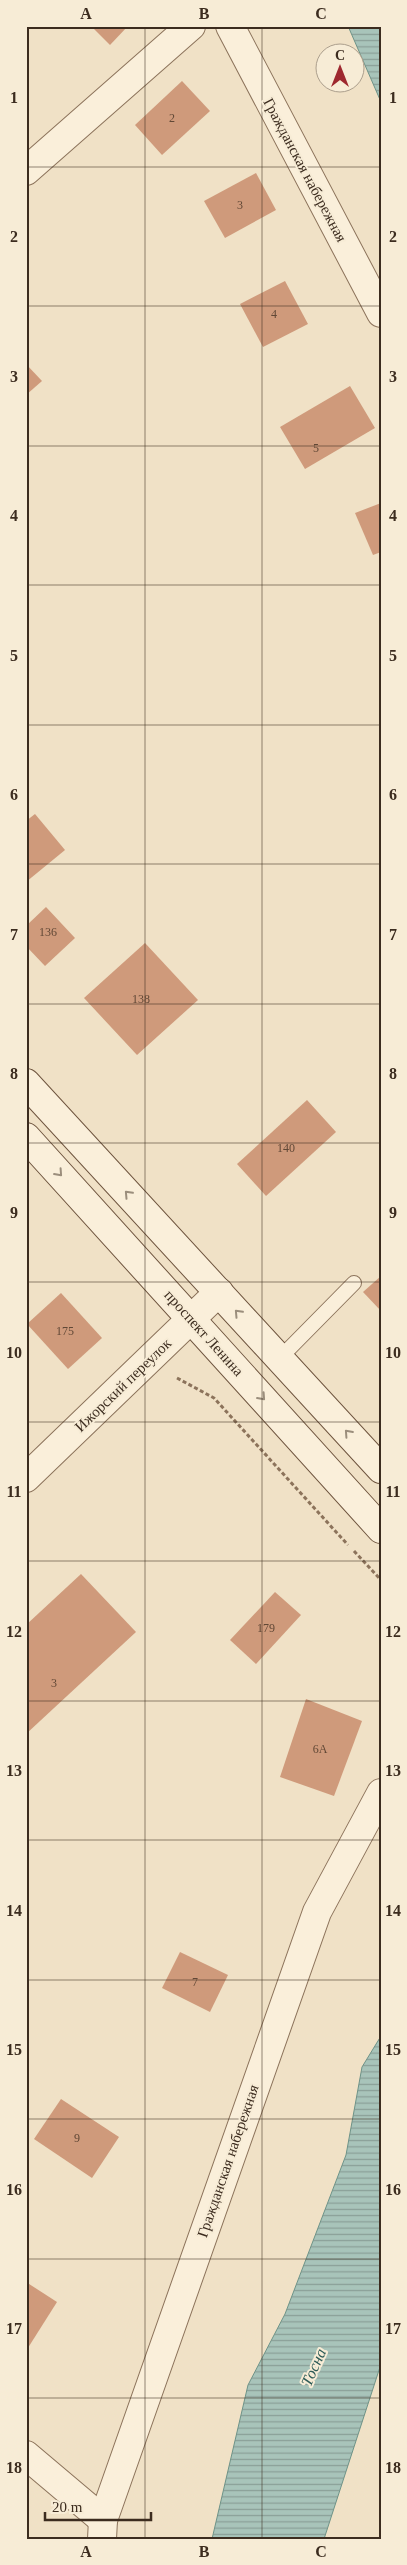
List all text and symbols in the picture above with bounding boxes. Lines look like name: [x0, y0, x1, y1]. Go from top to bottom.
text: A: [80, 5, 92, 22]
text: B: [199, 5, 210, 22]
text: C: [315, 5, 327, 22]
north arrow: [314, 42, 364, 92]
text: С: [335, 48, 345, 63]
text: 1: [10, 89, 18, 106]
text: 1: [389, 89, 397, 106]
street label: Гражданская набережная: [260, 95, 350, 245]
house number: 2: [169, 111, 175, 125]
house number: 3: [237, 198, 243, 212]
text: 2: [10, 228, 18, 245]
text: 2: [389, 228, 397, 245]
house number: 4: [271, 307, 277, 321]
text: 3: [10, 368, 18, 385]
text: 3: [389, 368, 397, 385]
house number: 5: [313, 441, 319, 455]
text: 4: [10, 507, 18, 524]
text: 4: [389, 507, 397, 524]
text: 5: [10, 647, 18, 664]
text: 5: [389, 647, 397, 664]
text: 6: [10, 786, 18, 803]
text: 6: [389, 786, 397, 803]
house number: 136: [39, 925, 57, 939]
text: 7: [10, 926, 18, 943]
text: 7: [389, 926, 397, 943]
house number: 138: [132, 992, 150, 1006]
text: 8: [10, 1065, 18, 1082]
text: 8: [389, 1065, 397, 1082]
house number: 140: [277, 1141, 295, 1155]
one-way arrow: [53, 1167, 62, 1176]
one-way arrow: [125, 1190, 134, 1199]
text: 9: [10, 1204, 18, 1221]
text: 9: [389, 1204, 397, 1221]
street label: проспект Ленина: [161, 1287, 247, 1379]
one-way arrow: [235, 1310, 244, 1319]
house number: 175: [56, 1324, 74, 1338]
street label: Ижорский переулок: [72, 1335, 175, 1435]
text: 10: [6, 1344, 22, 1361]
text: 10: [385, 1344, 401, 1361]
one-way arrow: [256, 1392, 265, 1401]
one-way arrow: [345, 1429, 354, 1438]
text: 11: [6, 1483, 22, 1500]
text: 11: [385, 1483, 401, 1500]
house number: 179: [257, 1621, 275, 1635]
text: 12: [6, 1623, 22, 1640]
text: 12: [385, 1623, 401, 1640]
house number: 3: [51, 1676, 57, 1690]
house number: 6А: [313, 1742, 328, 1756]
text: 13: [6, 1762, 22, 1779]
text: 13: [385, 1762, 401, 1779]
text: 14: [6, 1902, 22, 1919]
text: 14: [385, 1902, 401, 1919]
house number: 7: [192, 1975, 198, 1989]
text: 15: [6, 2041, 22, 2058]
text: 15: [385, 2041, 401, 2058]
street label: Гражданская набережная: [194, 2082, 262, 2239]
house number: 9: [74, 2131, 80, 2145]
text: 16: [6, 2181, 22, 2198]
text: 16: [385, 2181, 401, 2198]
text: 17: [6, 2320, 22, 2337]
text: 17: [385, 2320, 401, 2337]
water label: Тосна: [298, 2346, 329, 2389]
text: 18: [6, 2459, 22, 2476]
text: 18: [385, 2459, 401, 2476]
scale bar: [45, 2490, 151, 2522]
text: 20 m: [52, 2499, 83, 2515]
text: A: [80, 2543, 92, 2560]
text: B: [199, 2543, 210, 2560]
text: C: [315, 2543, 327, 2560]

